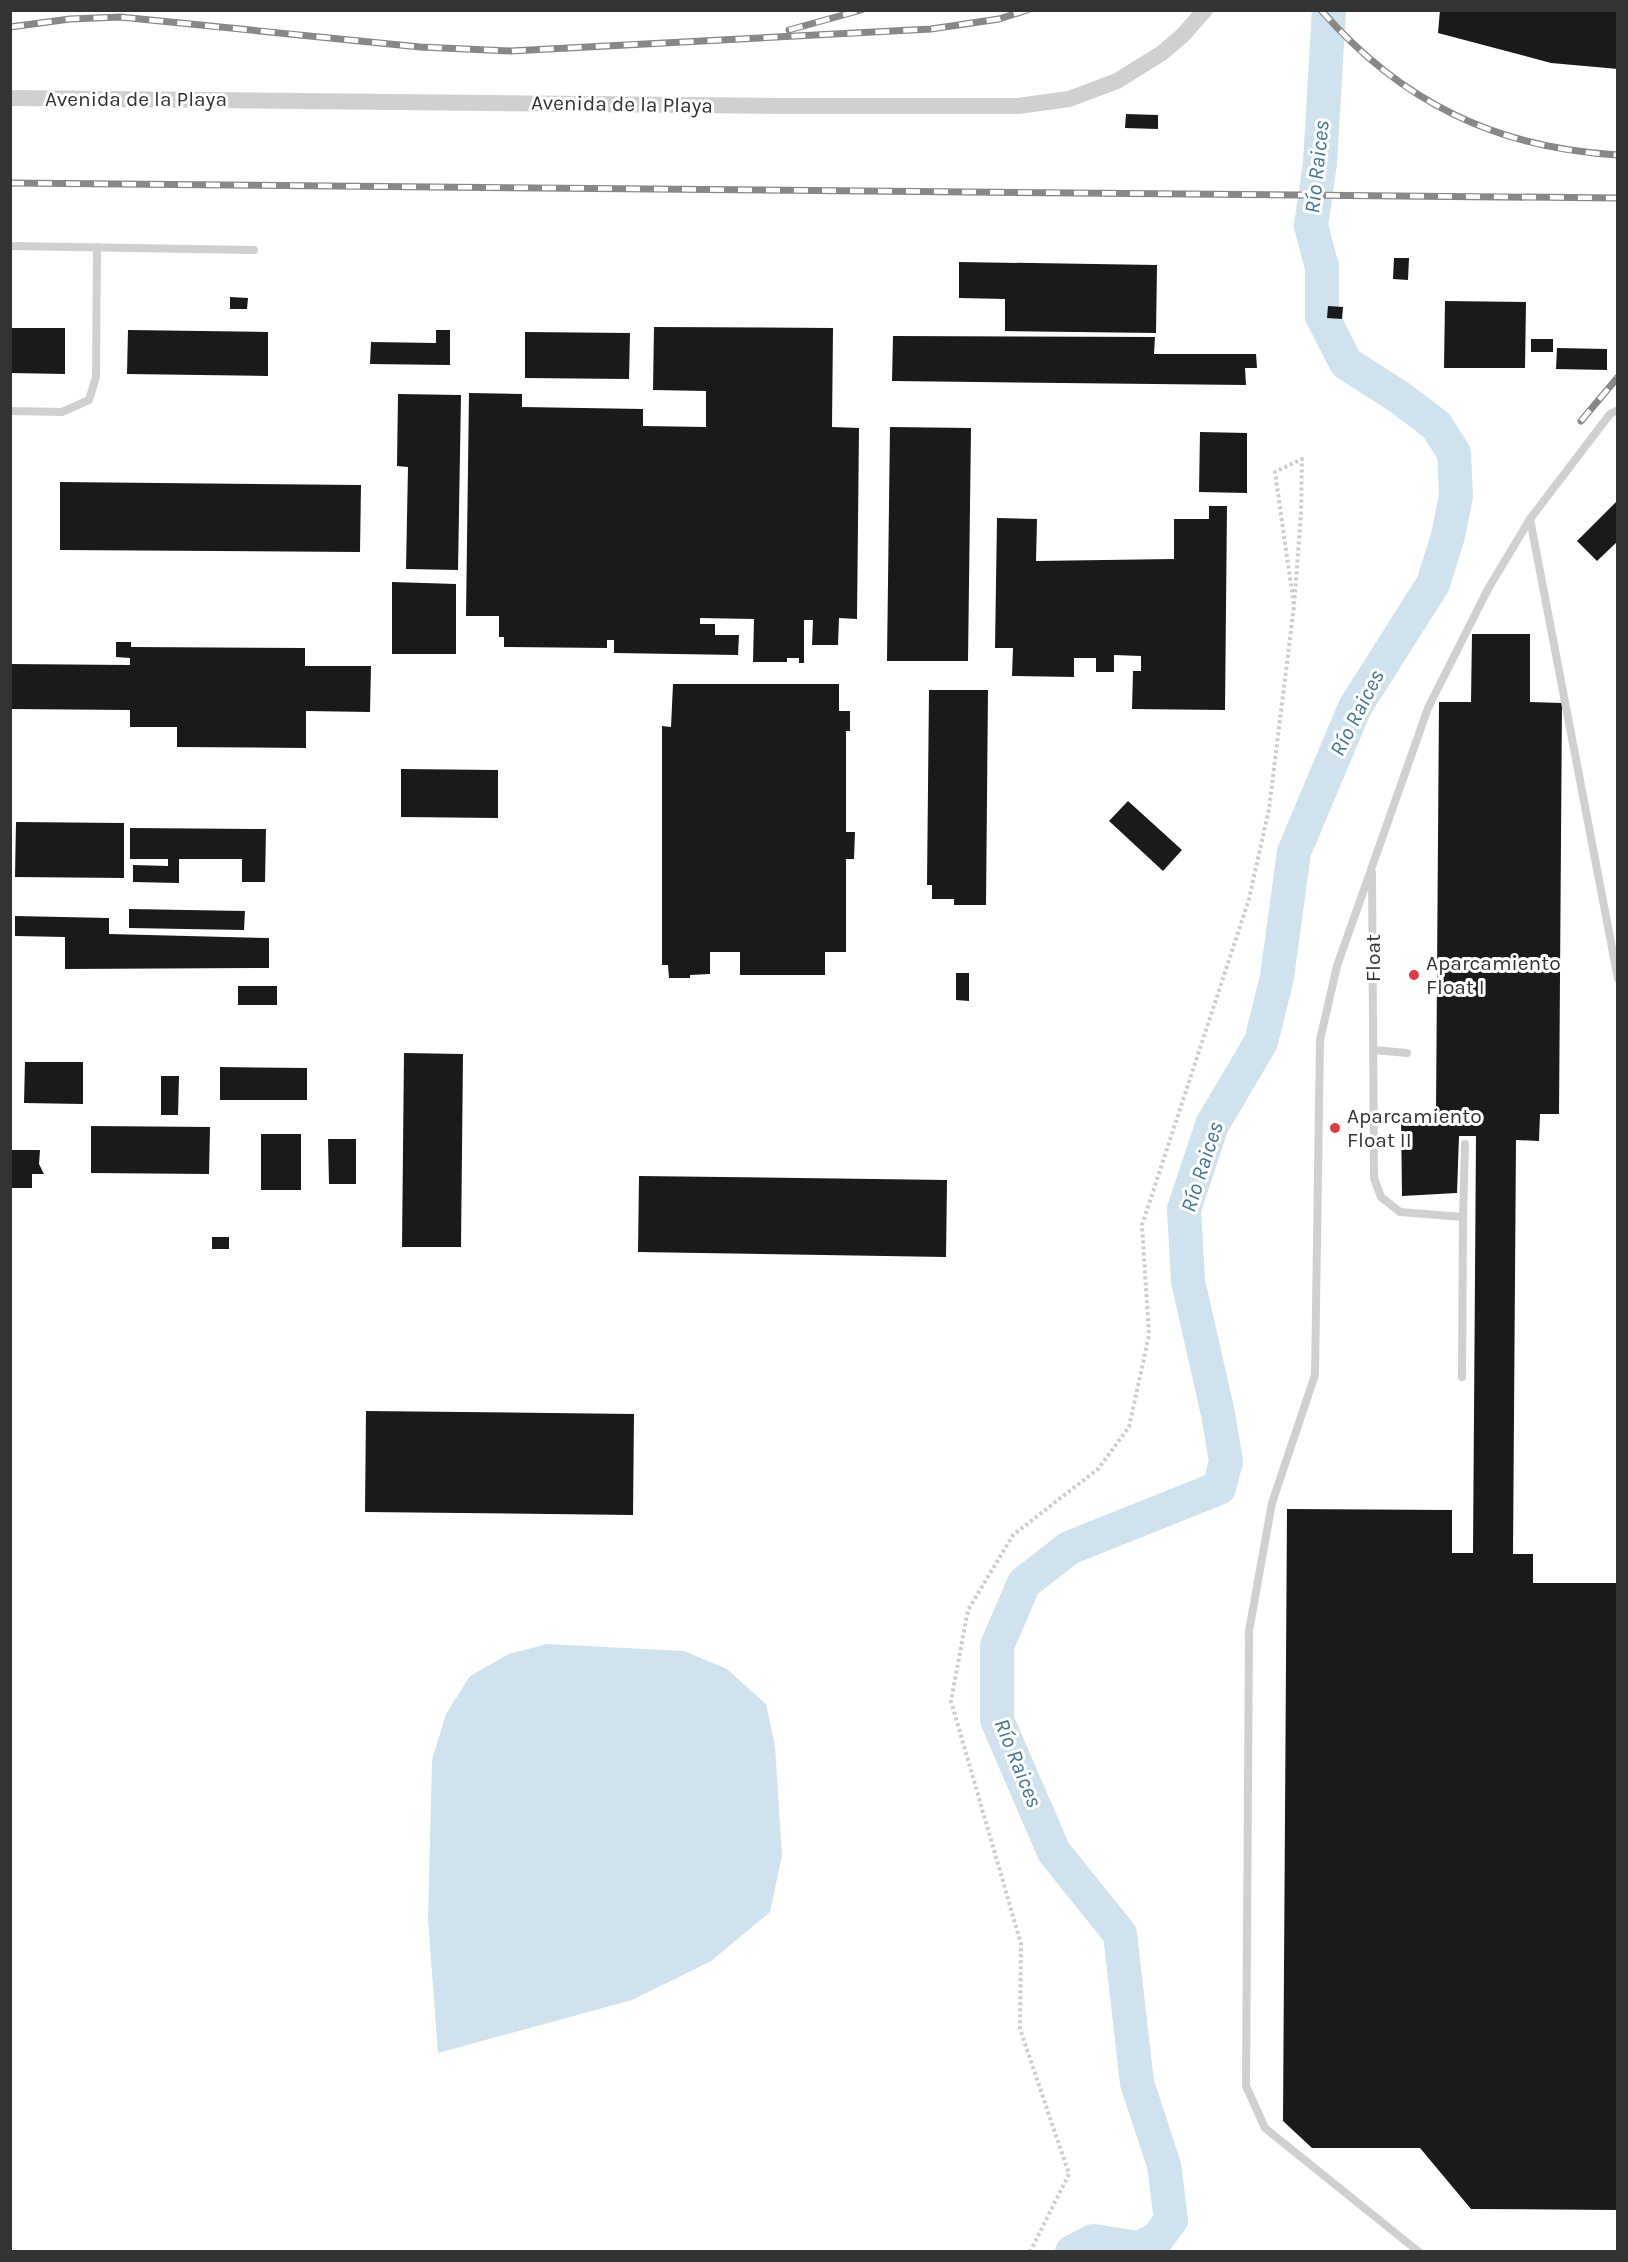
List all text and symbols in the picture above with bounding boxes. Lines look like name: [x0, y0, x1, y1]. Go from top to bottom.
street label: Avenida de la Playa: [45, 87, 227, 111]
street label: Avenida de la Playa: [531, 90, 713, 118]
water label: Río Raices: [1299, 119, 1335, 215]
water label: Río Raices: [1324, 665, 1390, 761]
street label: Float: [1361, 934, 1385, 982]
place label: Aparcamiento Float I: [1426, 951, 1561, 999]
marker: Aparcamiento Float I: [1407, 968, 1421, 982]
place label: Aparcamiento Float II: [1347, 1104, 1482, 1152]
water label: Río Raices: [1175, 1119, 1229, 1215]
marker: Aparcamiento Float II: [1328, 1121, 1342, 1135]
water label: Río Raices: [988, 1715, 1048, 1811]

